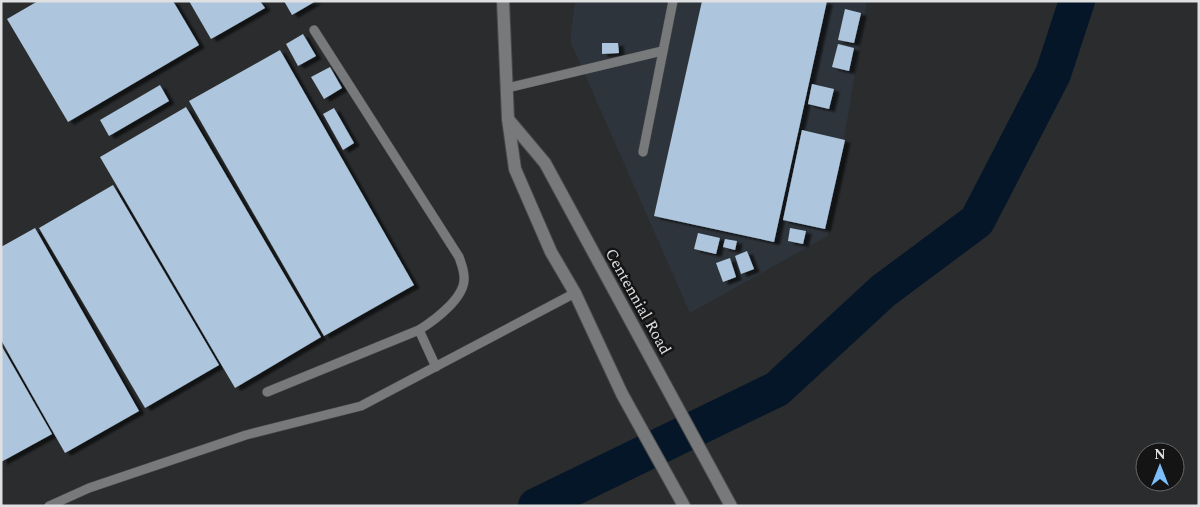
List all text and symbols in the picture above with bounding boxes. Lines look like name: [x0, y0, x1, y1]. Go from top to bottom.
street label: Centennial Road: [599, 244, 677, 359]
north arrow: [1135, 442, 1185, 492]
text: N: [1154, 444, 1166, 465]

